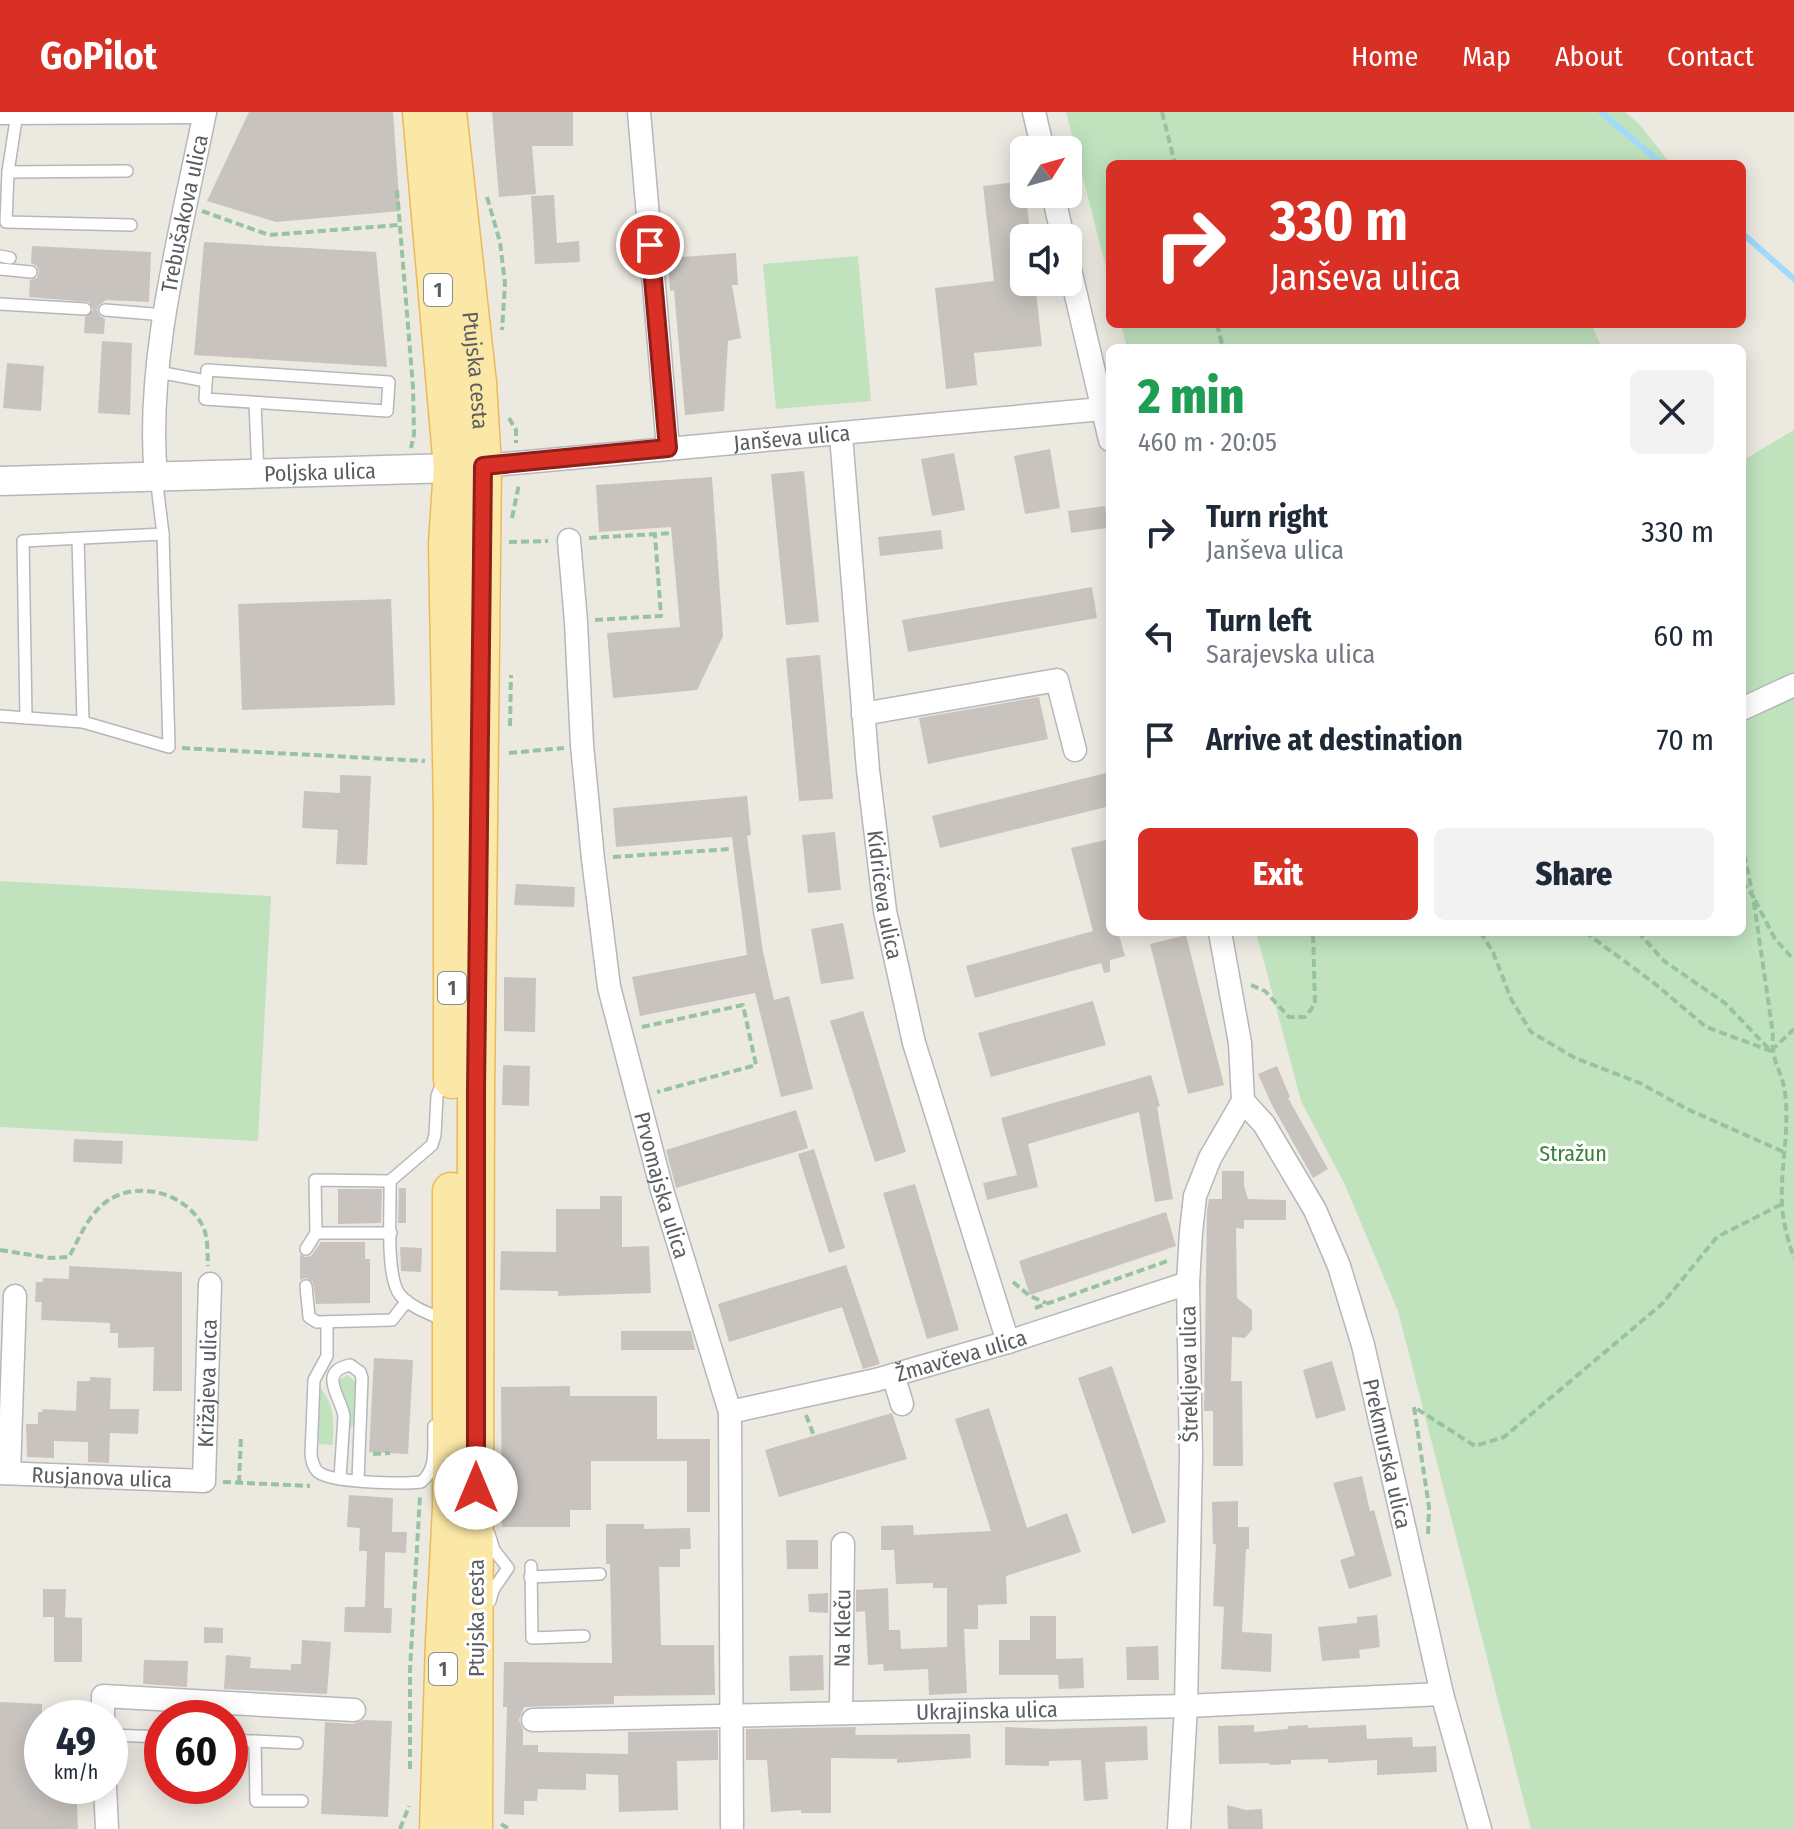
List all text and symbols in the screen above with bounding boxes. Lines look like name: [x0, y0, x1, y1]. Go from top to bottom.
text: GoPilot: [40, 33, 157, 79]
text: Home: [1351, 40, 1418, 73]
text: Map: [1462, 40, 1511, 73]
text: About: [1555, 40, 1623, 73]
text: Contact: [1667, 40, 1754, 73]
street label: Trebušakova ulica: [155, 132, 214, 295]
north arrow: [1010, 136, 1082, 208]
map controls: [1010, 136, 1082, 296]
text: 330 m: [1270, 188, 1408, 255]
icon: right: [1138, 192, 1242, 296]
pin: [616, 211, 684, 279]
icon: arrive: [628, 223, 672, 267]
button: sound: [1010, 224, 1082, 296]
text: Janševa ulica: [1270, 256, 1461, 300]
road number: 1: [424, 274, 452, 306]
street label: Ptujska cesta: [457, 310, 494, 430]
text: 2 min: [1138, 368, 1244, 426]
button: close: [1630, 370, 1714, 454]
street label: Janševa ulica: [732, 419, 851, 456]
text: 460 m · 20:05: [1138, 427, 1277, 458]
street label: Poljska ulica: [264, 457, 376, 487]
text: Turn right: [1206, 499, 1328, 535]
icon: right: [1138, 510, 1182, 554]
text: 330 m: [1641, 514, 1714, 550]
text: Janševa ulica: [1206, 535, 1344, 566]
text: Turn left: [1206, 603, 1312, 639]
icon: left: [1138, 614, 1182, 658]
text: 60 m: [1653, 618, 1714, 654]
text: Sarajevska ulica: [1206, 639, 1375, 670]
icon: arrive: [1138, 718, 1182, 762]
text: Arrive at destination: [1206, 722, 1463, 758]
text: 70 m: [1656, 722, 1714, 758]
button: Exit: [1138, 828, 1418, 920]
button: Share: [1434, 828, 1714, 920]
street label: Kidričeva ulica: [862, 829, 909, 962]
road number: 1: [438, 972, 466, 1004]
street label: Prvomajska ulica: [629, 1109, 696, 1262]
park label: Stražun: [1539, 1140, 1607, 1167]
street label: Štrekljeva ulica: [1174, 1305, 1204, 1443]
street label: Križajeva ulica: [192, 1319, 222, 1448]
street label: Žmavčeva ulica: [892, 1323, 1030, 1387]
street label: Prekmurska ulica: [1358, 1376, 1418, 1531]
position arrow: [434, 1446, 518, 1530]
street label: Rusjanova ulica: [31, 1461, 173, 1493]
street label: Ptujska cesta: [463, 1559, 490, 1677]
street label: Na Kleču: [828, 1589, 856, 1667]
road number: 1: [429, 1653, 457, 1685]
street label: Ukrajinska ulica: [916, 1695, 1058, 1725]
speed limit sign: 60: [144, 1700, 248, 1804]
text: 49: [56, 1718, 96, 1766]
text: km/h: [54, 1760, 98, 1784]

